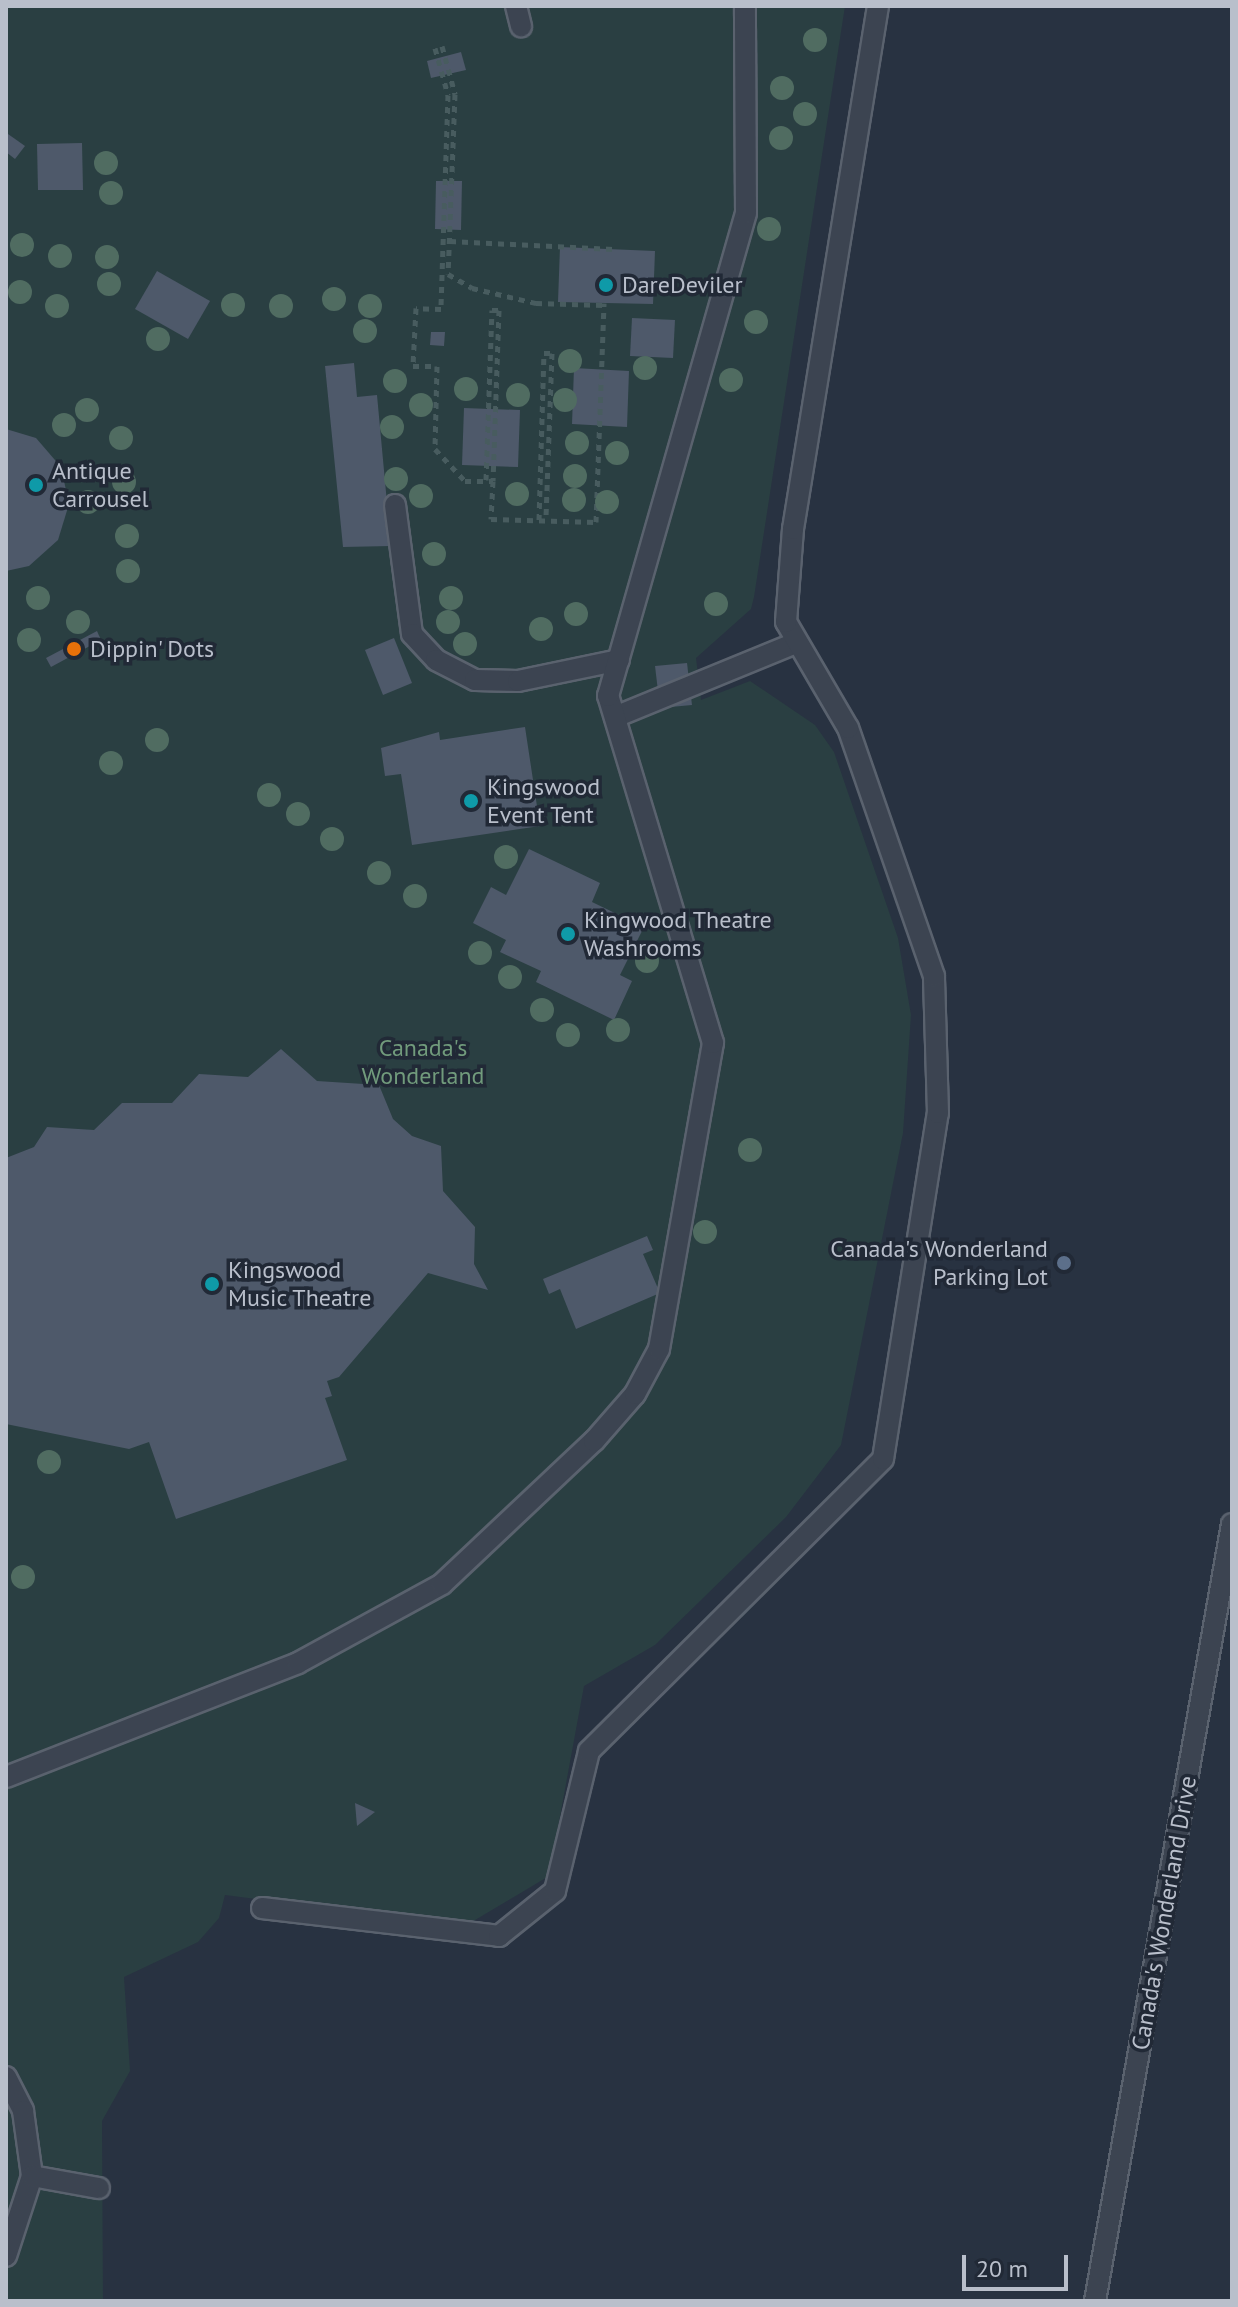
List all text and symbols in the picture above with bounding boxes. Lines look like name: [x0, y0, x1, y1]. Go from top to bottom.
place label: DareDeviler: [622, 271, 743, 299]
marker: DareDeviler: [597, 276, 615, 294]
place label: Antique Carrousel: [52, 457, 149, 513]
marker: Antique Carrousel: [27, 476, 45, 494]
place label: Dippin' Dots: [90, 635, 216, 663]
marker: Dippin' Dots: [65, 640, 83, 658]
place label: Kingswood Event Tent: [487, 773, 600, 829]
marker: Kingswood Event Tent: [462, 792, 480, 810]
place label: Kingwood Theatre Washrooms: [584, 906, 773, 962]
marker: Kingwood Theatre Washrooms: [559, 925, 577, 943]
park label: Canada's Wonderland: [361, 1034, 485, 1090]
place label: Canada's Wonderland Parking Lot: [830, 1235, 1048, 1291]
marker: Canada's Wonderland Parking Lot: [1055, 1254, 1073, 1272]
place label: Kingswood Music Theatre: [228, 1256, 373, 1312]
marker: Kingswood Music Theatre: [203, 1275, 221, 1293]
street label: Canada's Wonderland Drive: [1126, 1773, 1202, 2053]
scale bar: [966, 2239, 1072, 2289]
text: 20 m: [976, 2253, 1028, 2284]

